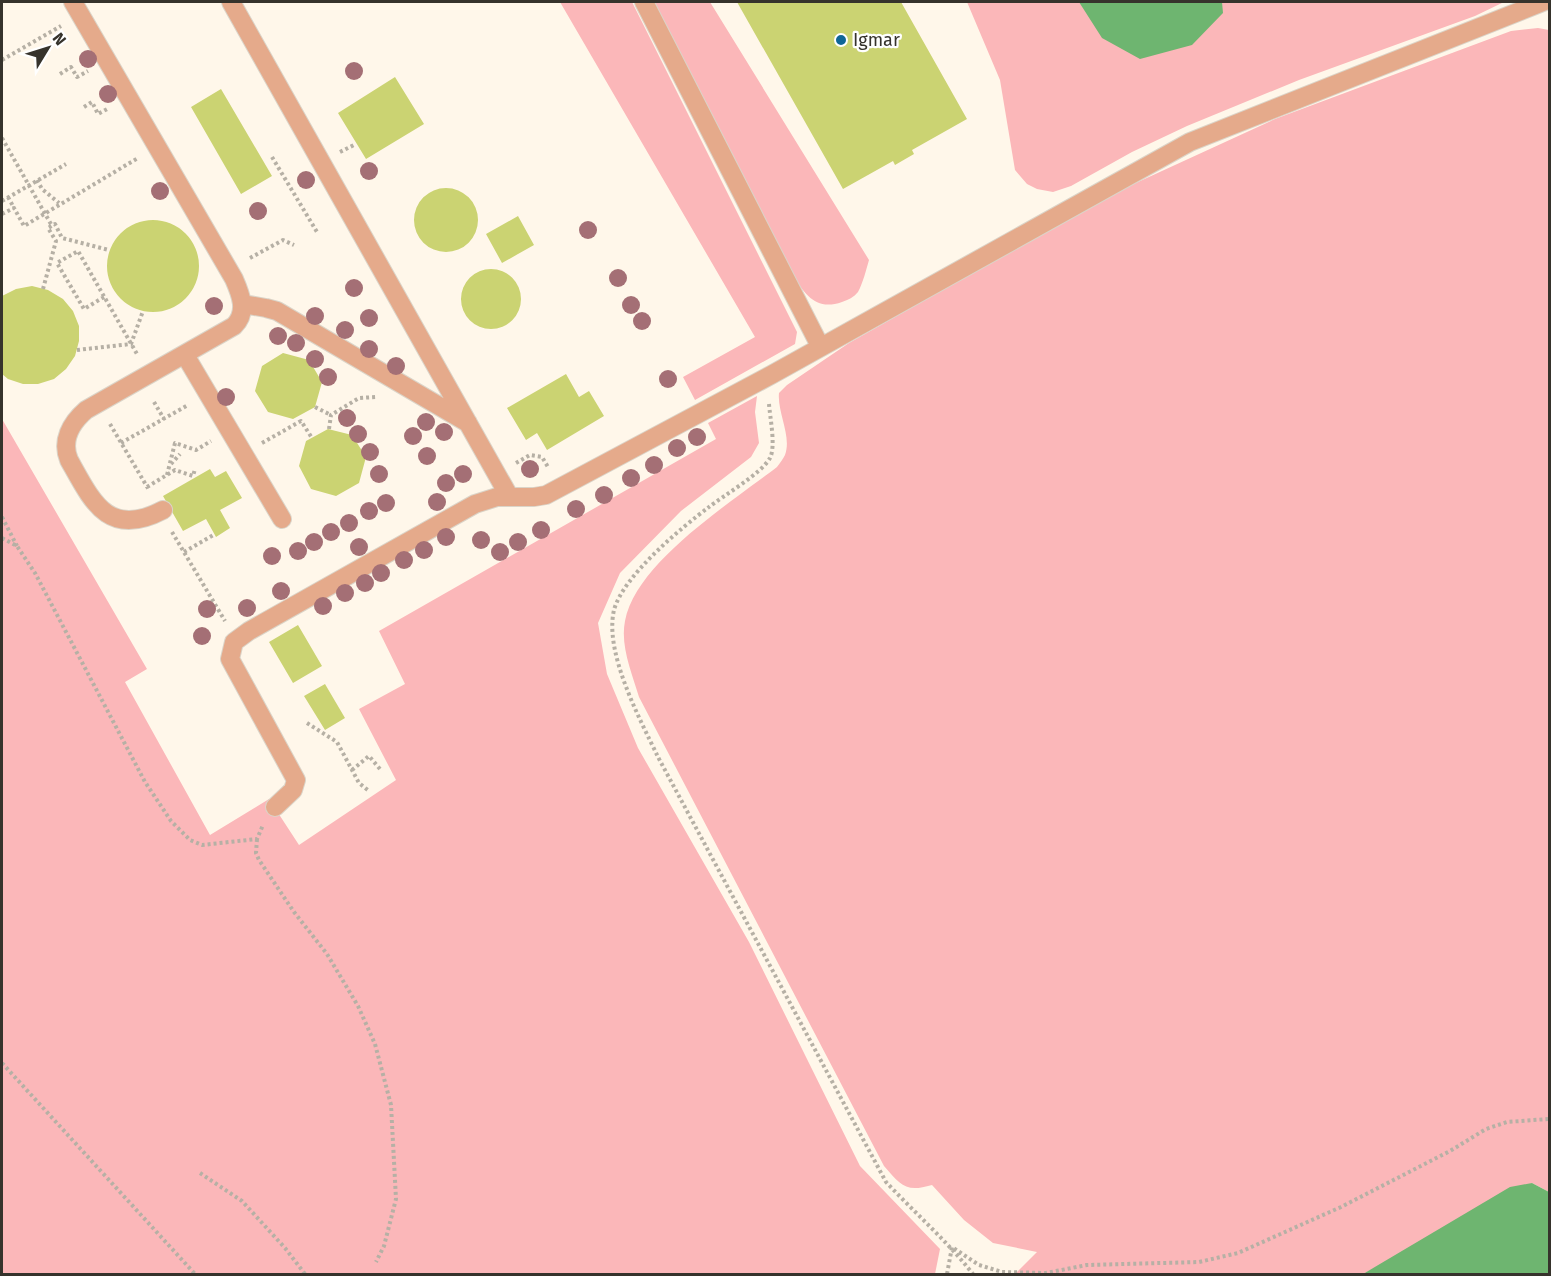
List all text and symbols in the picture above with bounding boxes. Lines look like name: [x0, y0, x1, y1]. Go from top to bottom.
north arrow: [18, 18, 78, 78]
text: N: [49, 29, 70, 49]
place label: Igmar: [853, 29, 900, 51]
marker: Igmar: [834, 33, 848, 47]

